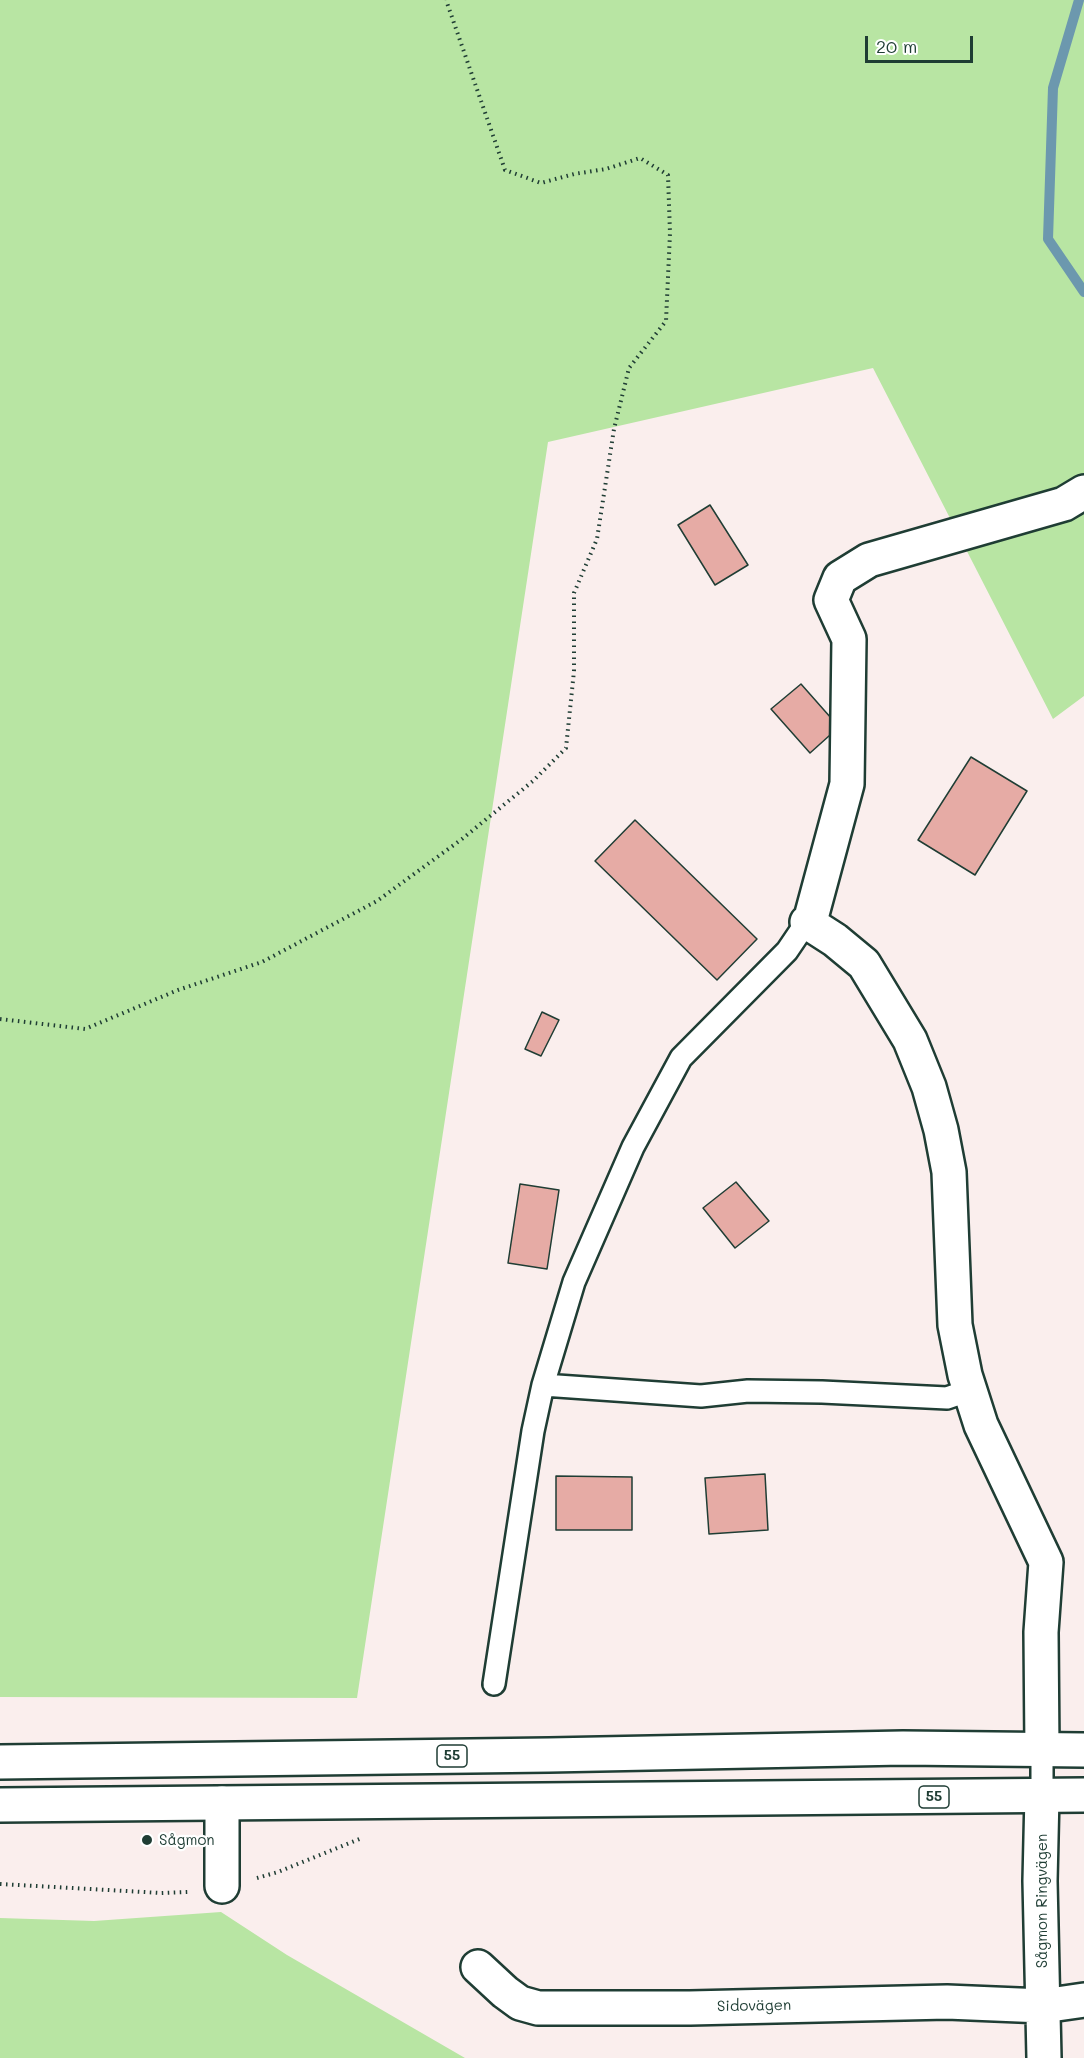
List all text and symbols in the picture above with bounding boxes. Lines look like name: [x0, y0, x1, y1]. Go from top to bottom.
scale bar: [868, 24, 976, 62]
text: 20 m: [876, 34, 917, 58]
road number: 55: [437, 1745, 467, 1767]
road number: 55: [919, 1786, 949, 1808]
place label: Sågmon: [159, 1831, 215, 1849]
marker: Sågmon: [140, 1833, 154, 1847]
street label: Sågmon Ringvägen: [1033, 1834, 1051, 1968]
street label: Sidovägen: [717, 1996, 791, 2016]

